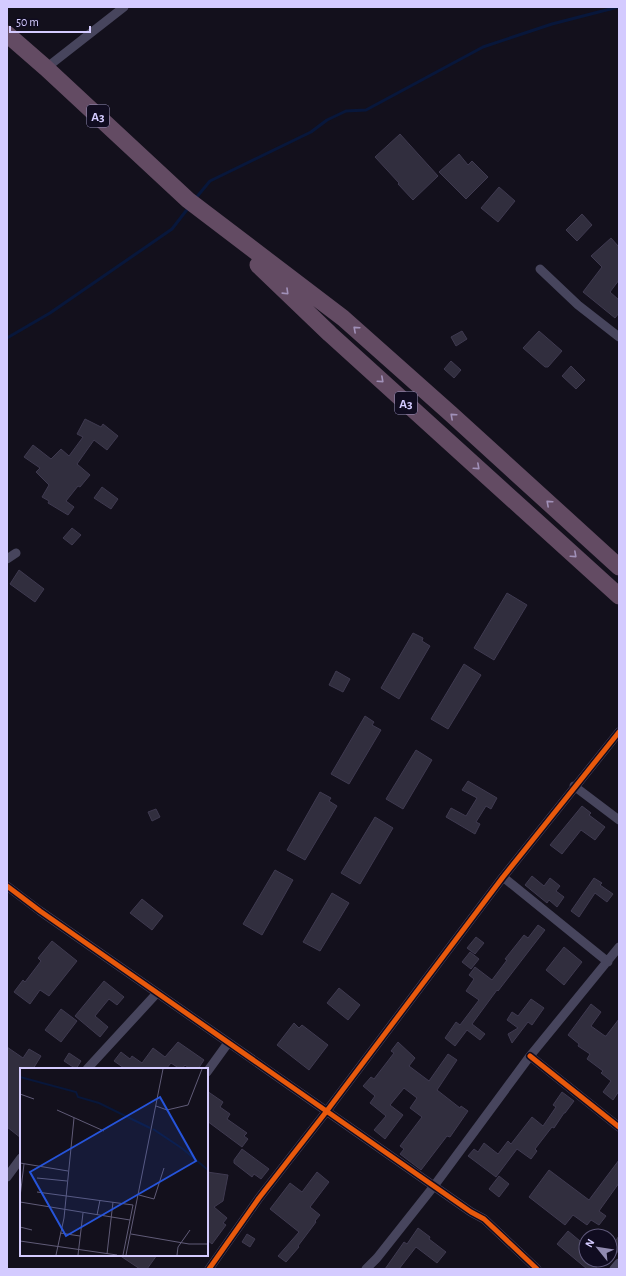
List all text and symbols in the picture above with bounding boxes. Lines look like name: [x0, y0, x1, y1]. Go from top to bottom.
scale bar: [10, 8, 90, 34]
text: 50 m: [16, 16, 39, 28]
road number: A3: [87, 105, 109, 127]
one-way arrow: [281, 287, 289, 294]
one-way arrow: [353, 327, 360, 334]
one-way arrow: [376, 375, 384, 383]
road number: A3: [395, 392, 417, 414]
one-way arrow: [450, 413, 458, 420]
one-way arrow: [473, 463, 480, 470]
one-way arrow: [546, 501, 554, 508]
one-way arrow: [569, 550, 577, 557]
inset map: [20, 1068, 208, 1256]
north arrow: [578, 1228, 618, 1268]
text: N: [583, 1237, 596, 1249]

